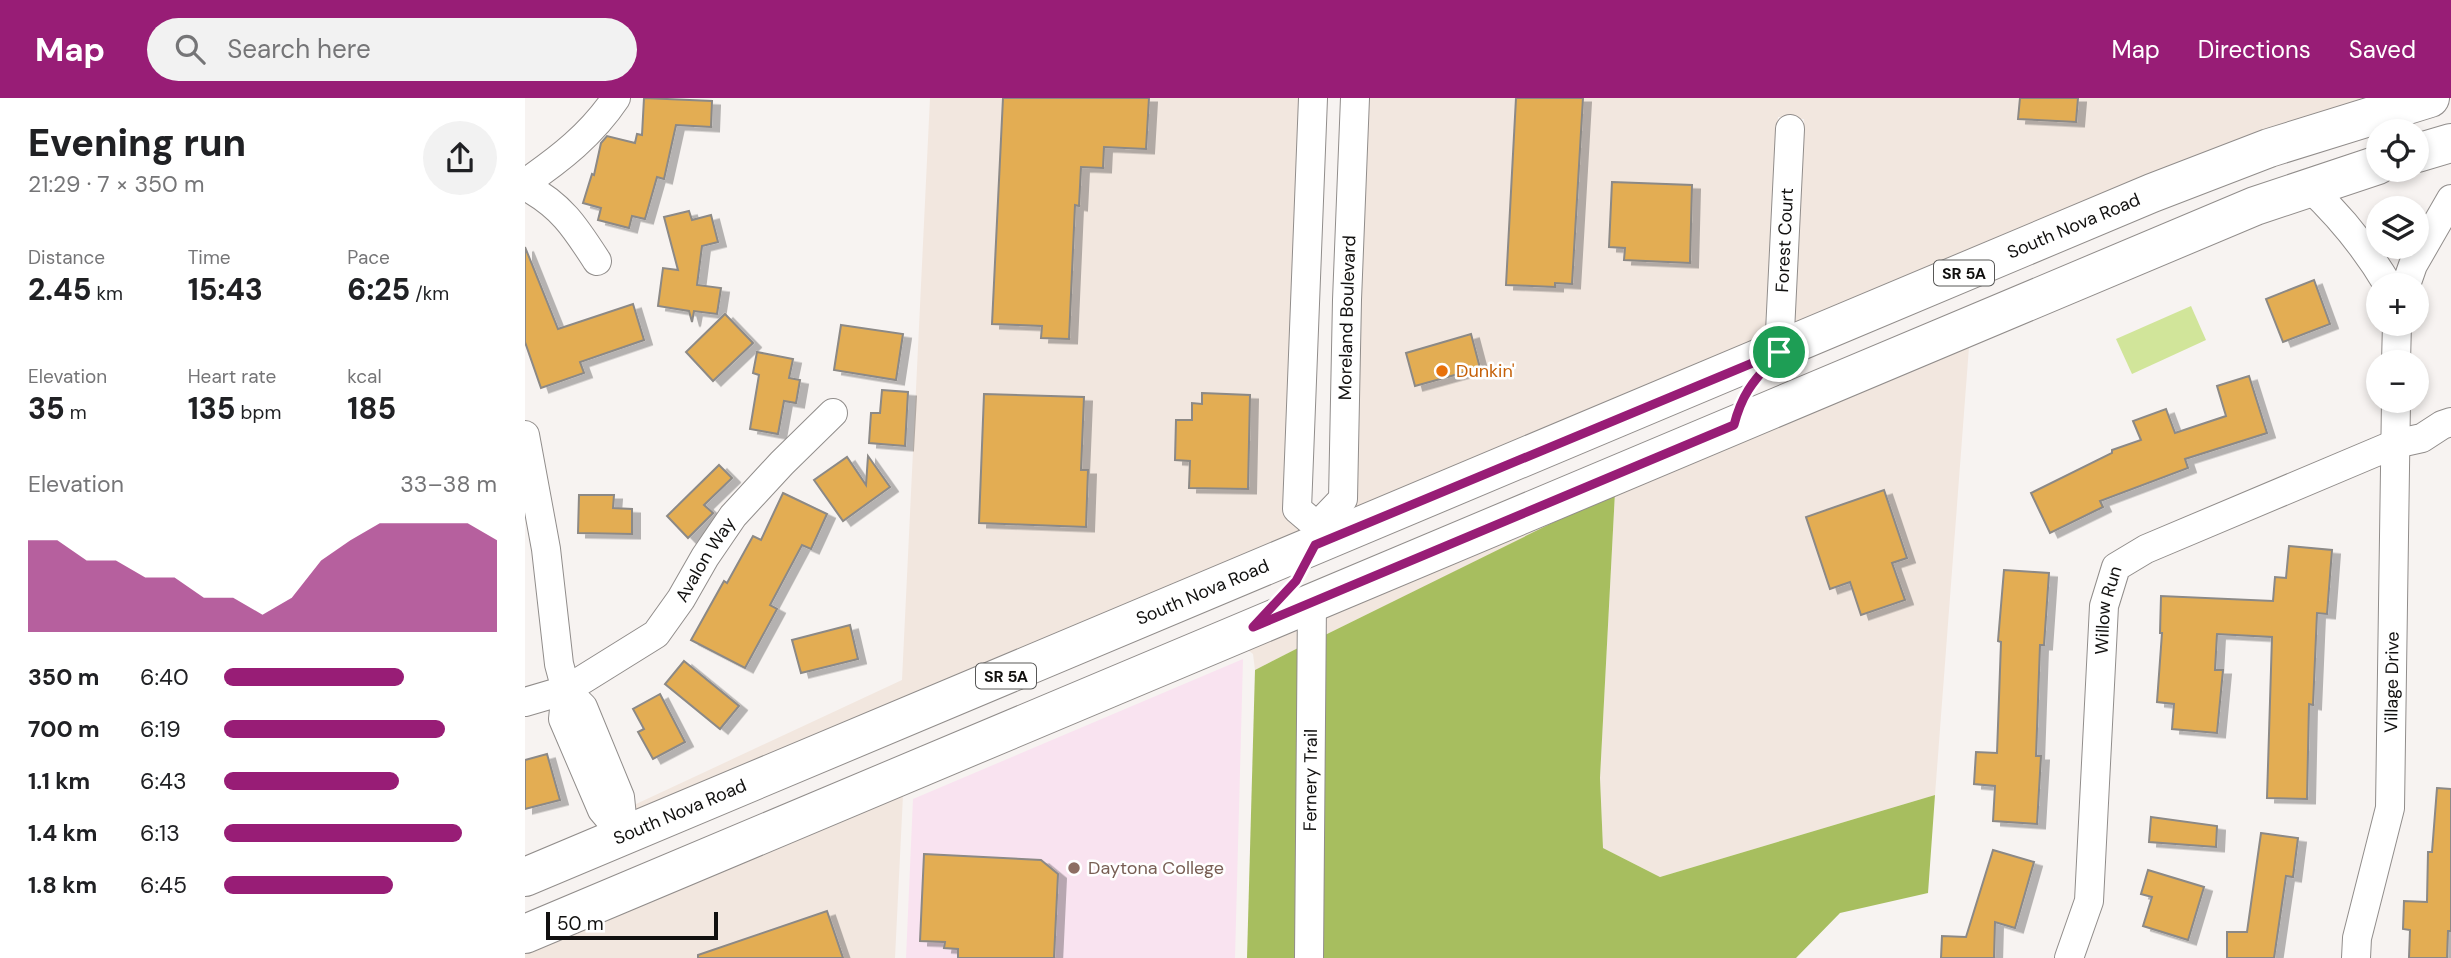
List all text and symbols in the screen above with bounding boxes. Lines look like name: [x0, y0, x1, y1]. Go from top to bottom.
search box: [147, 18, 637, 81]
text: Map: [35, 28, 105, 71]
icon: search: [171, 30, 209, 68]
text: Search here: [227, 32, 371, 66]
text: Map: [2112, 34, 2160, 65]
text: Directions: [2198, 34, 2311, 65]
text: Saved: [2349, 34, 2416, 65]
text: Evening run: [28, 118, 246, 168]
map controls: [2366, 119, 2429, 413]
button: locate: [2366, 119, 2429, 182]
button: share: [423, 121, 497, 195]
text: 21:29 · 7 × 350 m: [28, 169, 204, 199]
street label: Forest Court: [1770, 187, 1799, 293]
street label: South Nova Road: [2004, 187, 2144, 264]
button: layers: [2366, 196, 2429, 259]
street label: Moreland Boulevard: [1333, 235, 1362, 400]
text: Distance: [28, 245, 105, 270]
text: Time: [188, 245, 231, 270]
text: Pace: [347, 245, 390, 270]
road number: SR 5A: [1934, 260, 1994, 286]
text: 2.45: [28, 270, 91, 309]
text: 15:43: [188, 270, 263, 309]
text: 6:25: [347, 270, 410, 309]
button: +: [2366, 273, 2429, 336]
text: km: [91, 281, 123, 306]
text: /km: [410, 281, 449, 306]
pin: [1749, 322, 1809, 382]
icon: arrive: [1760, 333, 1798, 371]
button: −: [2366, 350, 2429, 413]
place label: Dunkin': [1456, 359, 1515, 383]
marker: Dunkin': [1434, 363, 1450, 379]
text: Elevation: [28, 364, 107, 389]
text: Heart rate: [188, 364, 276, 389]
text: kcal: [347, 364, 382, 389]
text: 35: [28, 389, 65, 428]
text: 135: [188, 389, 236, 428]
text: 185: [347, 389, 396, 428]
text: m: [65, 400, 87, 425]
text: bpm: [236, 400, 281, 425]
text: Elevation: [28, 469, 124, 499]
text: 33–38 m: [400, 469, 497, 499]
street label: Avalon Way: [670, 512, 741, 606]
street label: South Nova Road: [1132, 554, 1273, 631]
street label: Willow Run: [2090, 563, 2128, 655]
street label: Village Drive: [2379, 631, 2405, 733]
text: 350 m: [28, 662, 99, 692]
text: 6:40: [140, 662, 189, 692]
road number: SR 5A: [976, 664, 1036, 688]
text: 700 m: [28, 714, 100, 744]
text: 6:19: [140, 714, 181, 744]
street label: Fernery Trail: [1298, 729, 1323, 831]
text: 1.1 km: [28, 766, 90, 796]
text: 6:43: [140, 766, 187, 796]
street label: South Nova Road: [610, 773, 750, 850]
text: 1.4 km: [28, 818, 97, 848]
text: 6:13: [140, 818, 180, 848]
place label: Daytona College: [1088, 856, 1224, 880]
marker: Daytona College: [1066, 860, 1082, 876]
text: 1.8 km: [28, 870, 97, 900]
text: 6:45: [140, 870, 187, 900]
scale bar: [546, 909, 717, 941]
text: 50 m: [557, 911, 604, 936]

